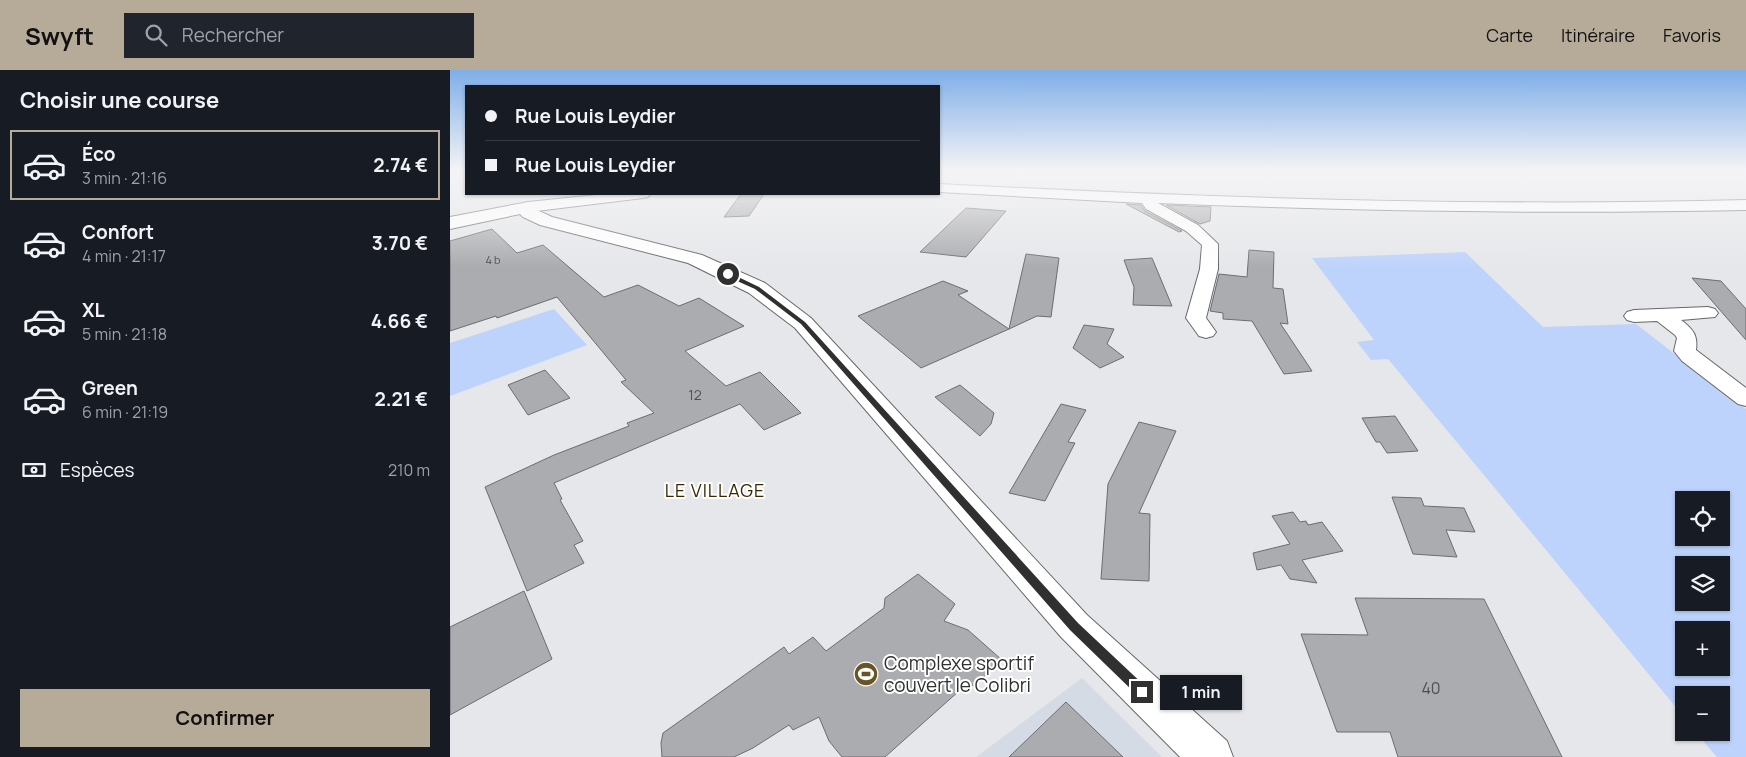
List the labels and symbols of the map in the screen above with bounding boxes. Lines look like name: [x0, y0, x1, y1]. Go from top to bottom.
house number: 4 b: [485, 252, 501, 267]
route start: [717, 263, 739, 285]
house number: 12: [688, 385, 702, 404]
district label: LE VILLAGE: [665, 478, 765, 502]
place label: Complexe sportif couvert le Colibri: [884, 650, 1034, 698]
sports icon: Complexe sportif couvert le Colibri: [853, 661, 879, 687]
callout: 1 min: [1160, 674, 1242, 710]
house number: 40: [1421, 677, 1441, 699]
route end: [1131, 681, 1153, 703]

